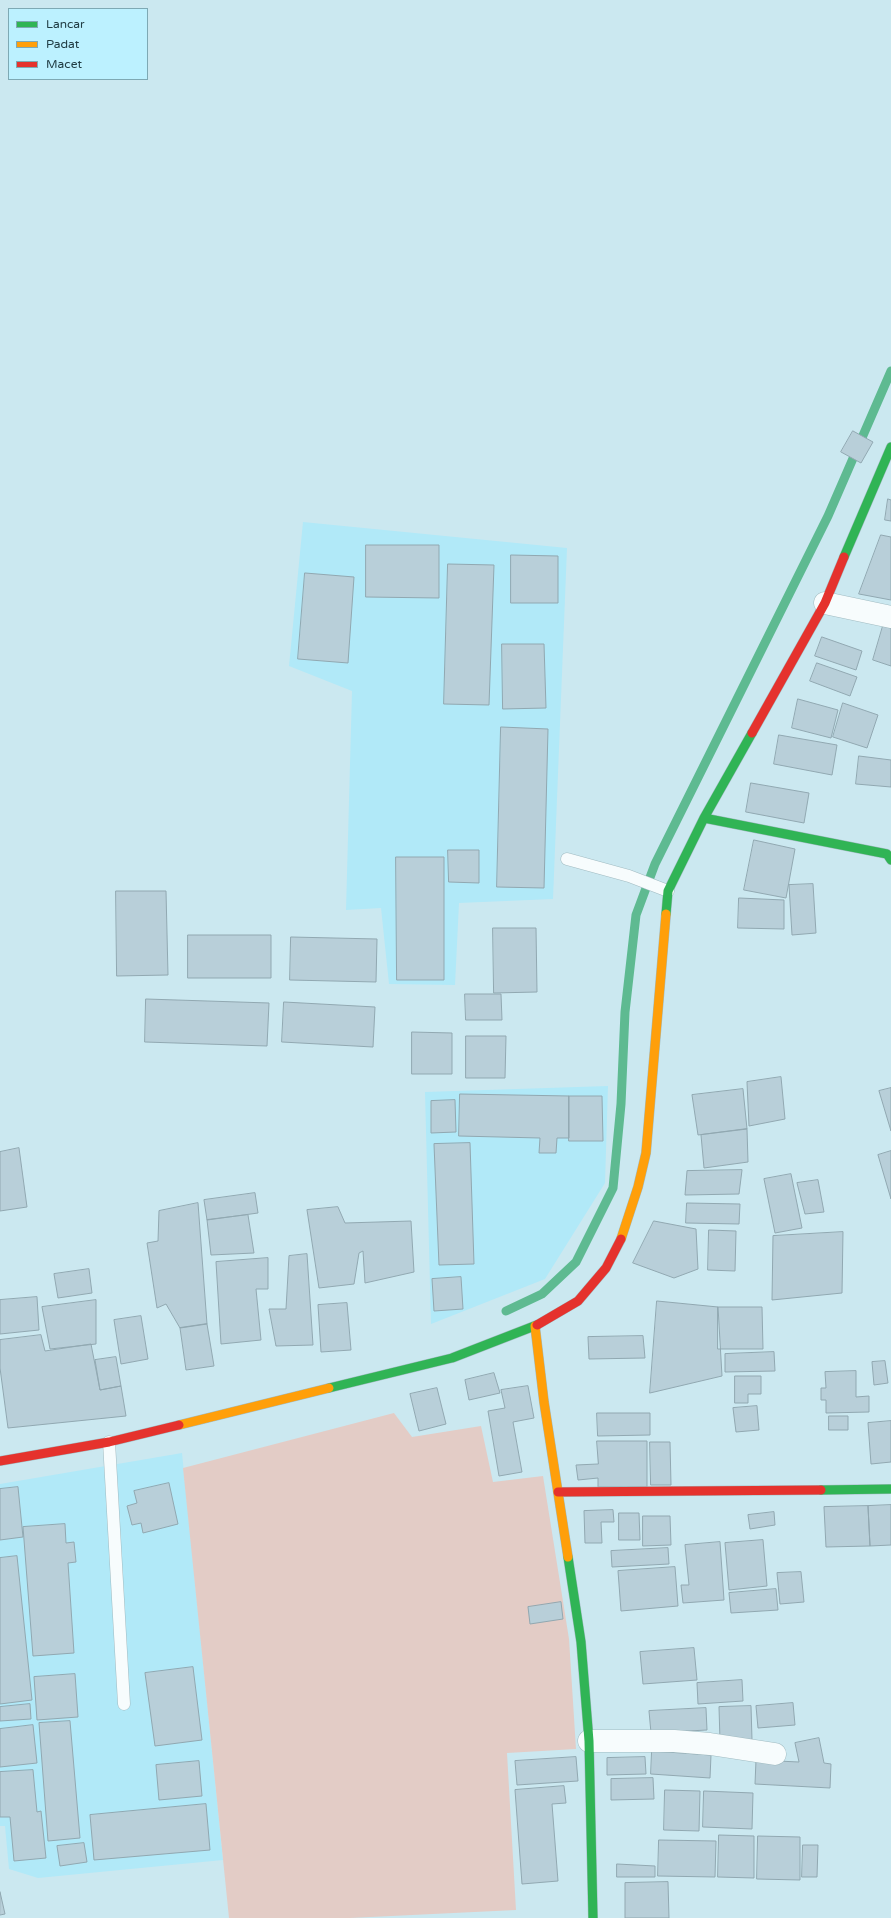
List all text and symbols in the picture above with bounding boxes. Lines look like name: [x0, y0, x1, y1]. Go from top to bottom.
legend: [8, 8, 148, 80]
text: Lancar: [46, 17, 85, 31]
text: Padat: [46, 37, 79, 51]
text: Macet: [46, 57, 82, 71]

